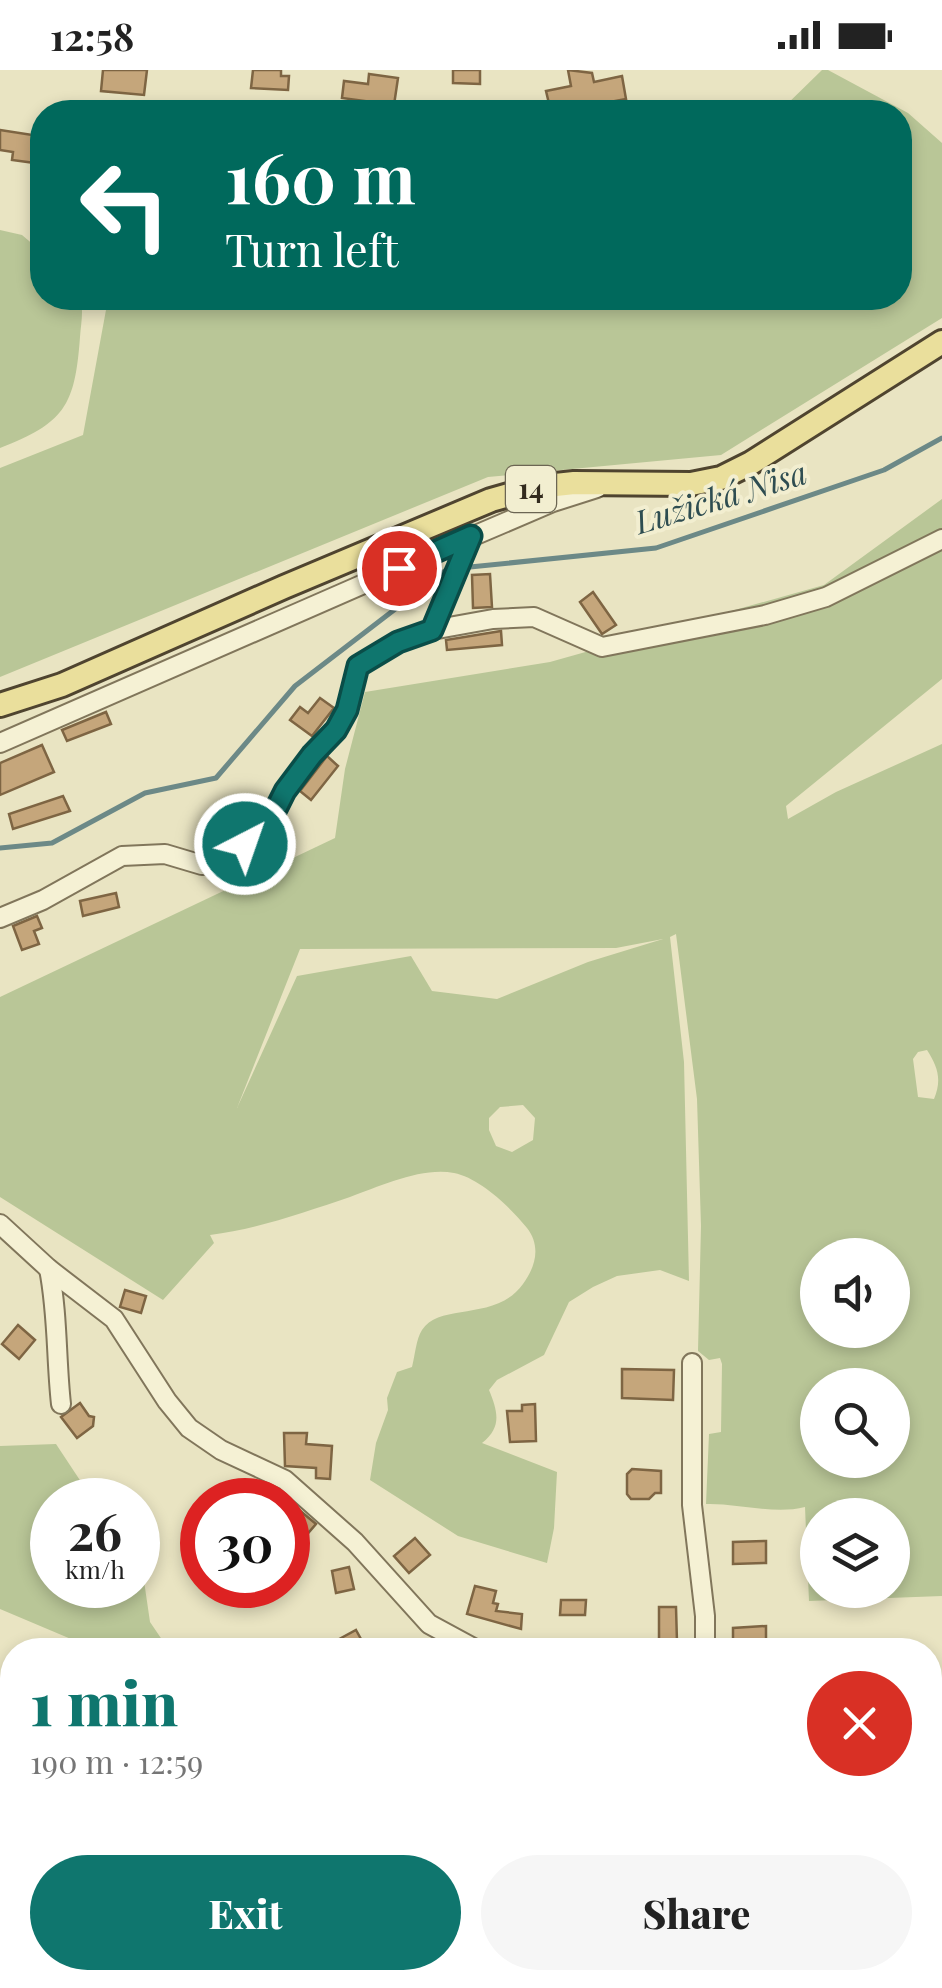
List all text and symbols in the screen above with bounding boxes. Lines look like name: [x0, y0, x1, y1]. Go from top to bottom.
text: 12:58: [50, 10, 134, 61]
text: 160 m: [225, 128, 416, 222]
icon: left: [60, 140, 190, 270]
text: Turn left: [225, 218, 399, 278]
water label: Lužická Nisa: [627, 449, 812, 543]
road number: 14: [506, 466, 556, 512]
pin: [357, 526, 442, 611]
icon: arrive: [372, 541, 427, 596]
position arrow: [193, 792, 297, 896]
map controls: [800, 1238, 910, 1608]
button: sound: [800, 1238, 910, 1348]
button: search: [800, 1368, 910, 1478]
speed limit sign: 30: [180, 1478, 310, 1608]
text: 26: [68, 1497, 122, 1564]
button: layers: [800, 1498, 910, 1608]
text: km/h: [65, 1552, 125, 1585]
text: 1 min: [30, 1661, 178, 1741]
button: close: [807, 1671, 912, 1776]
text: 190 m · 12:59: [30, 1739, 203, 1782]
button: Exit: [30, 1855, 461, 1970]
button: Share: [481, 1855, 912, 1970]

